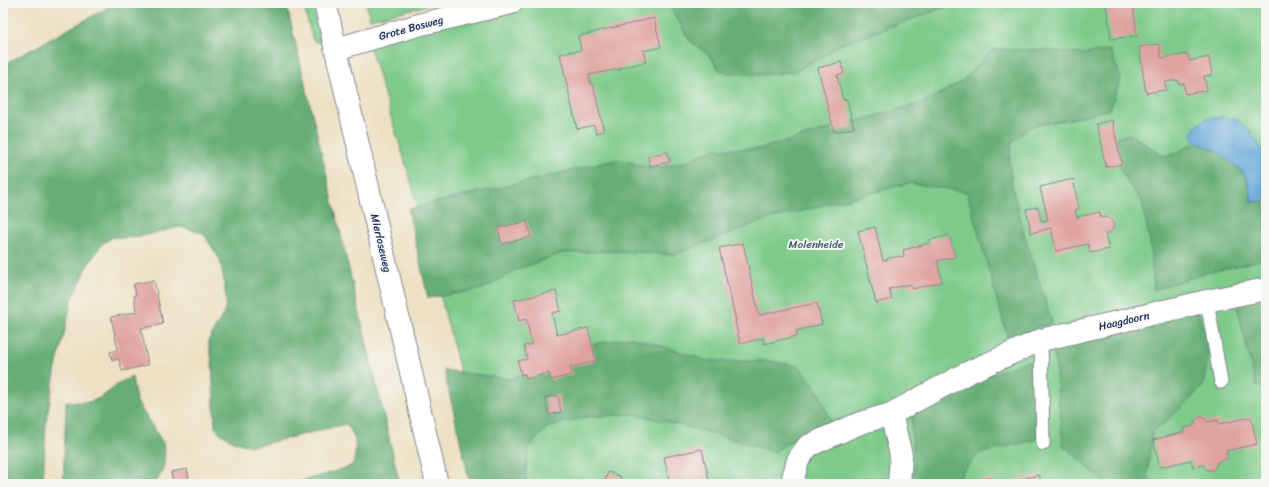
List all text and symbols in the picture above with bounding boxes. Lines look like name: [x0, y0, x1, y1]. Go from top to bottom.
street label: Grote Bosweg: [377, 10, 446, 46]
street label: Mierloseweg: [365, 212, 397, 275]
park label: Molenheide: [789, 235, 844, 254]
street label: Haagdoorn: [1097, 306, 1151, 336]

